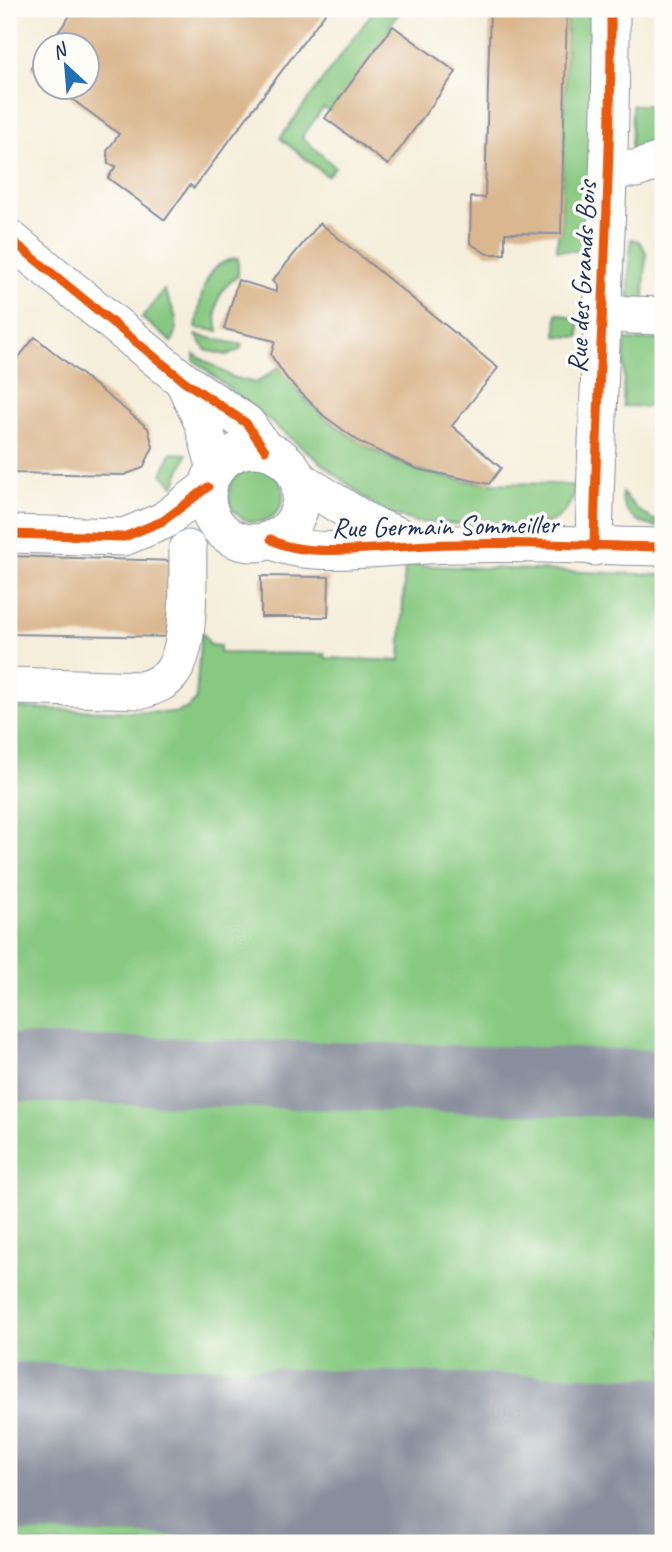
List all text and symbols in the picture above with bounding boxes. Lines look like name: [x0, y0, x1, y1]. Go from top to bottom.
north arrow: [32, 32, 102, 102]
text: N: [48, 37, 72, 65]
street label: Rue des Grands Bois: [559, 178, 604, 374]
street label: Rue Germain Sommeiller: [331, 506, 561, 545]

